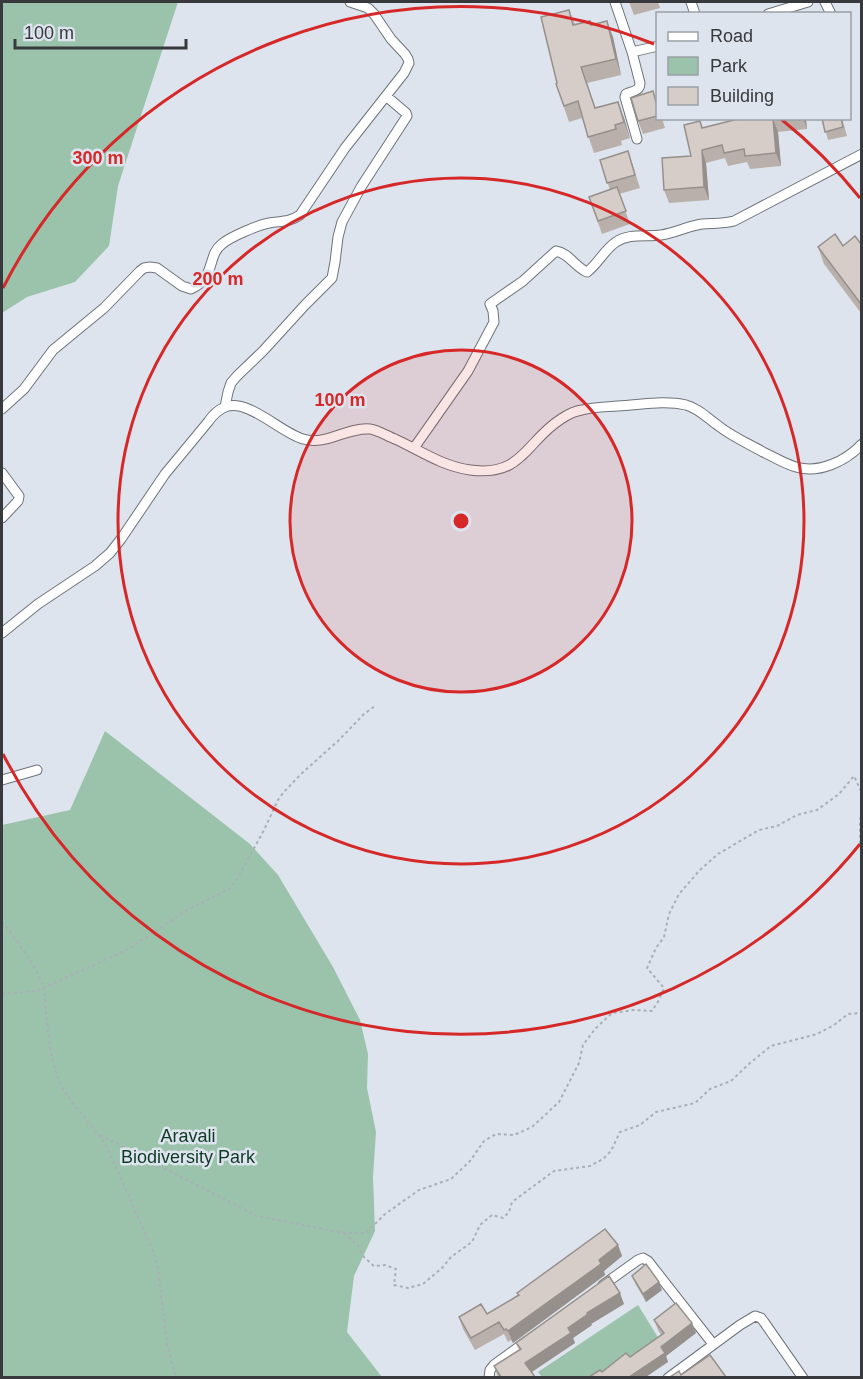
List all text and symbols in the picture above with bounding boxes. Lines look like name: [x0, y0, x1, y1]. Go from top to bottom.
scale bar: [15, 12, 186, 50]
legend: [656, 12, 851, 120]
text: 100 m: [24, 23, 74, 43]
text: Road: [710, 26, 753, 46]
text: Park: [710, 56, 748, 76]
text: Building: [710, 86, 774, 106]
text: 300 m: [72, 148, 124, 168]
text: 200 m: [192, 269, 244, 289]
text: 100 m: [314, 390, 366, 410]
centre of rings: [451, 511, 471, 531]
park label: Aravali Biodiversity Park: [121, 1126, 256, 1167]

